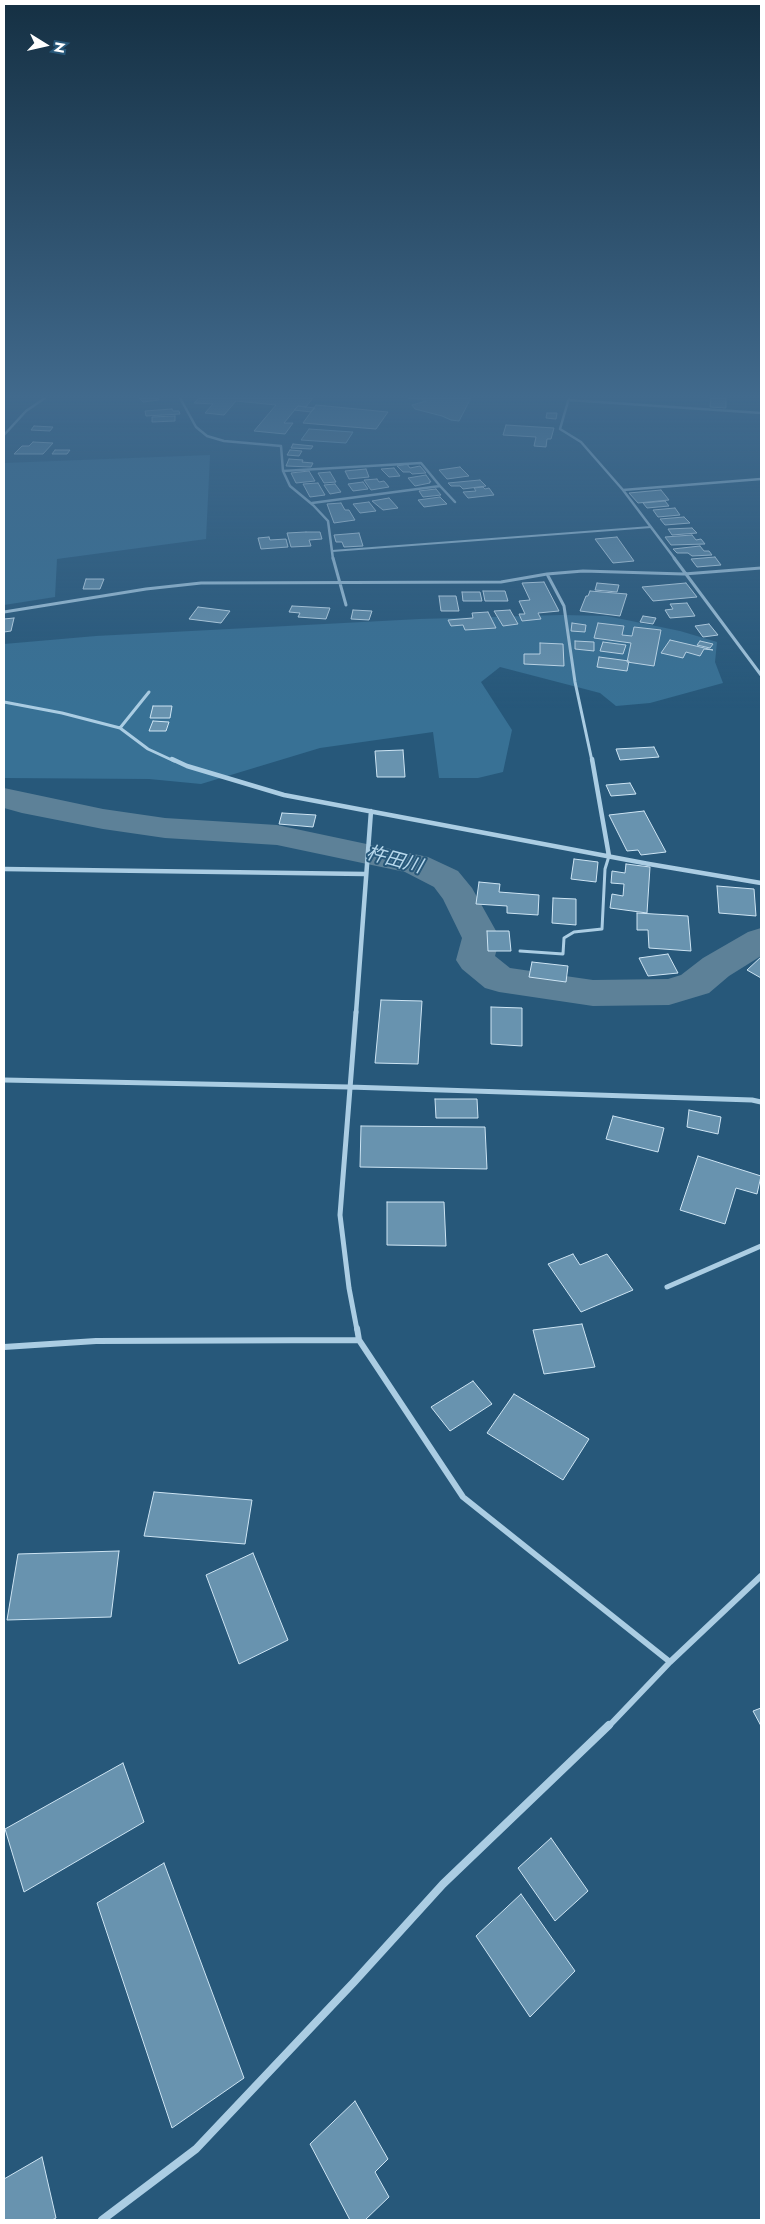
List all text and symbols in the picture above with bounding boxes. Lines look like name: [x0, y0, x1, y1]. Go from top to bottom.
north arrow: [20, 20, 70, 70]
text: N: [49, 40, 71, 55]
water label: 杵田川: [364, 843, 424, 879]

